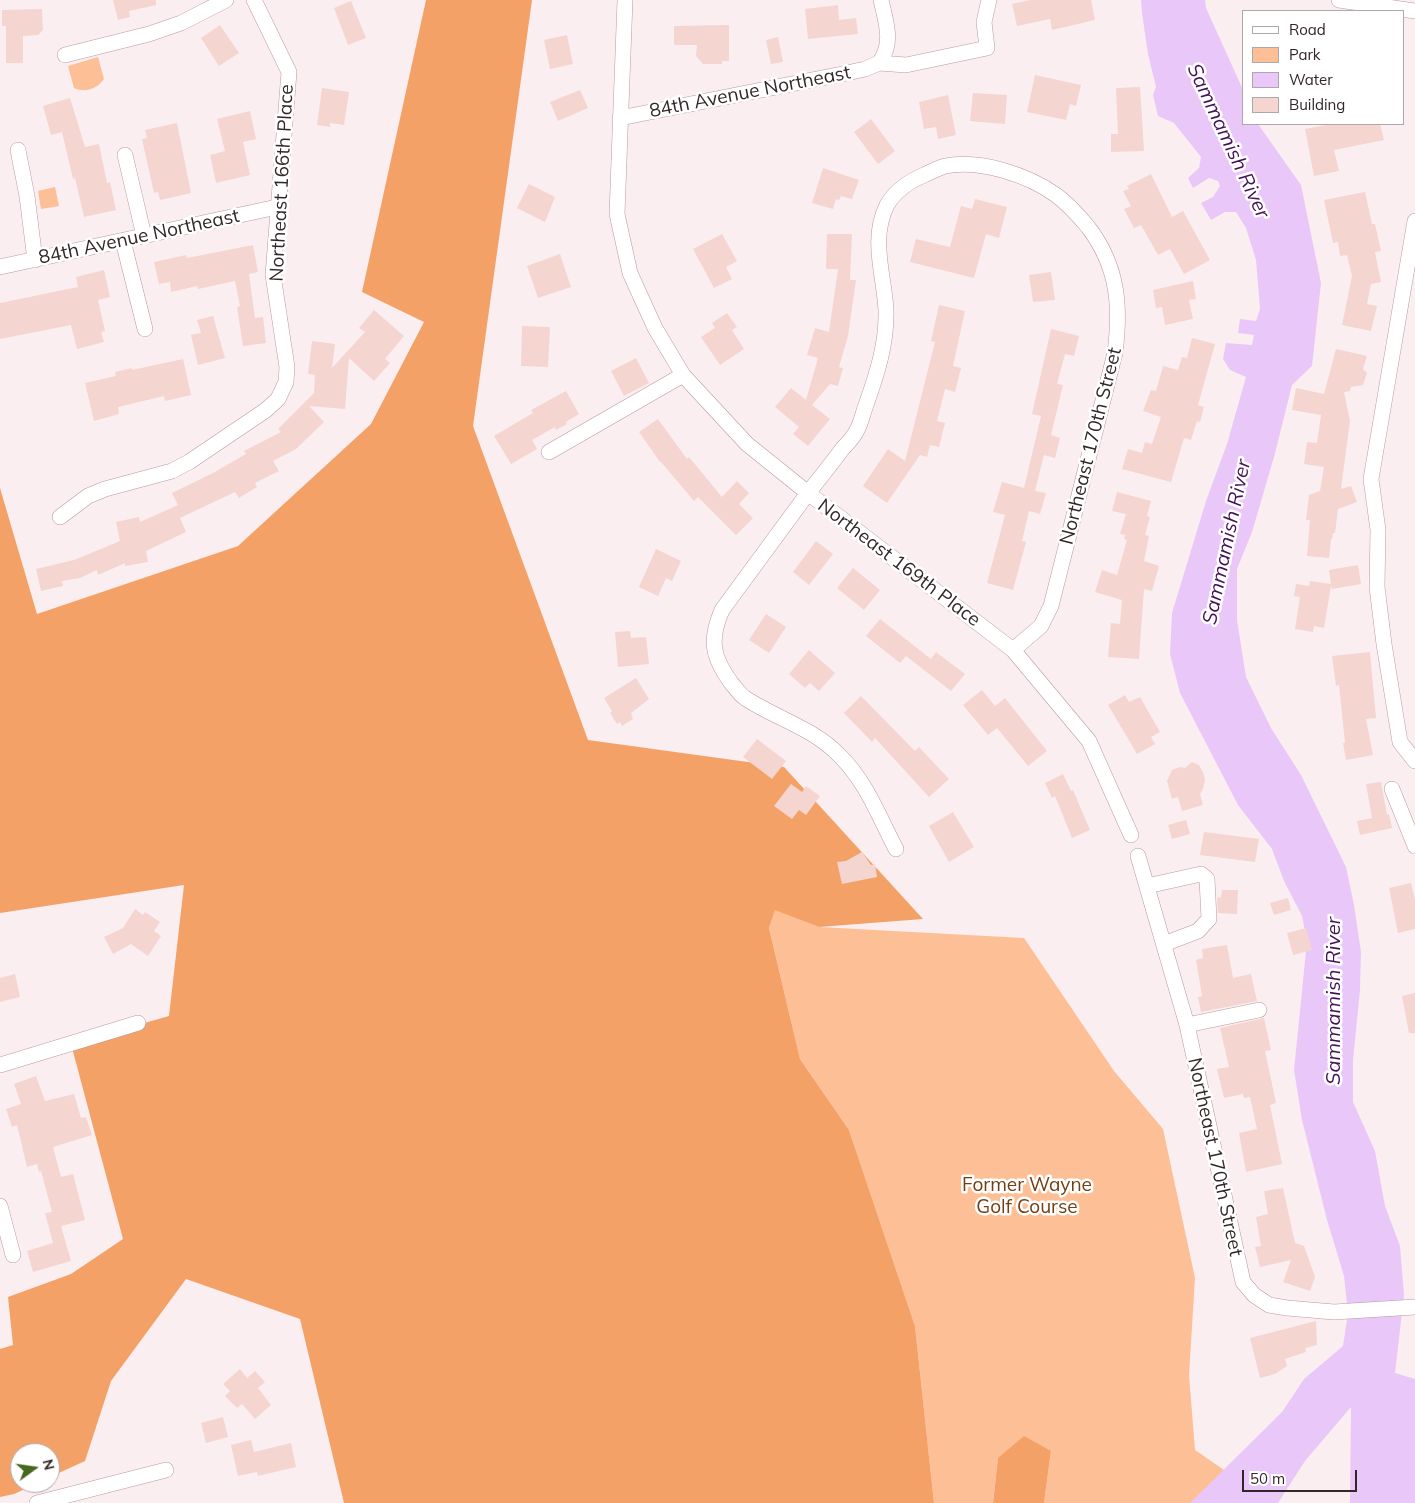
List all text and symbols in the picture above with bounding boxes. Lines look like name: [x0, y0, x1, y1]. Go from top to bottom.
legend: [1242, 10, 1405, 125]
text: Road: [1289, 20, 1326, 39]
text: Park: [1289, 45, 1321, 64]
water label: Sammamish River: [1182, 60, 1274, 222]
street label: 84th Avenue Northeast: [647, 61, 853, 123]
text: Water: [1289, 70, 1333, 89]
street label: Northeast 166th Place: [265, 84, 299, 282]
text: Building: [1289, 95, 1345, 114]
street label: 84th Avenue Northeast: [37, 205, 241, 269]
street label: Northeast 170th Street: [1055, 345, 1127, 547]
water label: Sammamish River: [1198, 457, 1256, 627]
street label: Northeast 169th Place: [813, 494, 985, 632]
water label: Sammamish River: [1322, 917, 1346, 1085]
street label: Northeast 170th Street: [1183, 1056, 1247, 1258]
park label: Former Wayne Golf Course: [962, 1174, 1092, 1218]
north arrow: [10, 1443, 60, 1493]
text: N: [39, 1457, 59, 1472]
scale bar: [1245, 1460, 1360, 1492]
text: 50 m: [1250, 1469, 1285, 1488]

